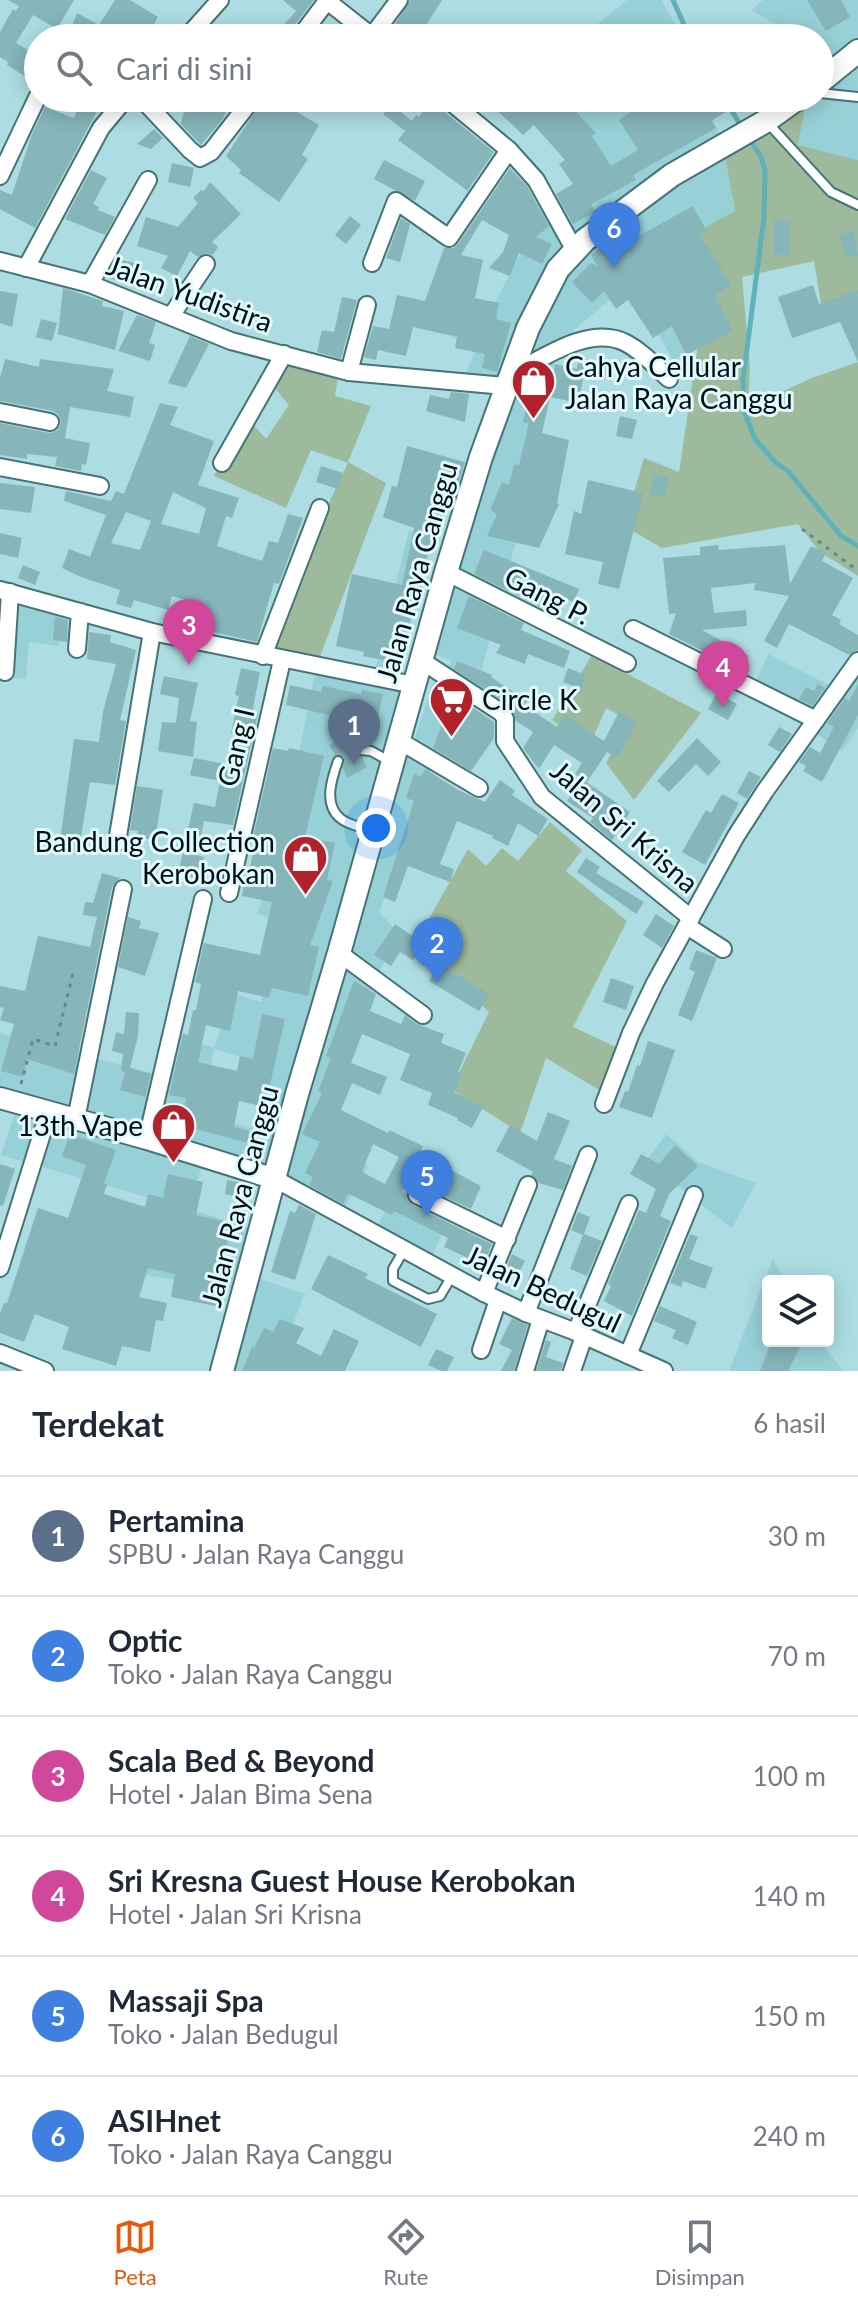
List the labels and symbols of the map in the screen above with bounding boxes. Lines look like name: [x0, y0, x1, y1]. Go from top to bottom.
pin: 6: [588, 202, 640, 268]
street label: Jalan Yudistira: [103, 247, 277, 339]
place label: Cahya Cellular Jalan Raya Canggu: [565, 349, 793, 415]
shop icon: Cahya Cellular Jalan Raya Canggu: [510, 358, 558, 421]
street label: Jalan Raya Canggu: [368, 458, 464, 686]
street label: Gang P.: [499, 559, 597, 631]
pin: 3: [163, 599, 215, 665]
pin: 4: [697, 641, 749, 707]
supermarket icon: Circle K: [427, 675, 475, 738]
place label: Circle K: [482, 682, 578, 716]
pin: 1: [328, 699, 380, 765]
street label: Gang I: [209, 704, 261, 790]
street label: Jalan Sri Krisna: [544, 753, 706, 899]
your location: [356, 808, 396, 848]
place label: Bandung Collection Kerobokan: [35, 824, 275, 890]
shop icon: Bandung Collection Kerobokan: [282, 833, 330, 896]
pin: 2: [411, 917, 463, 983]
street label: Jalan Raya Canggu: [193, 1082, 285, 1310]
shop icon: 13th Vape: [150, 1101, 198, 1164]
place label: 13th Vape: [17, 1108, 143, 1142]
pin: 5: [401, 1150, 453, 1216]
street label: Jalan Bedugul: [459, 1237, 627, 1339]

